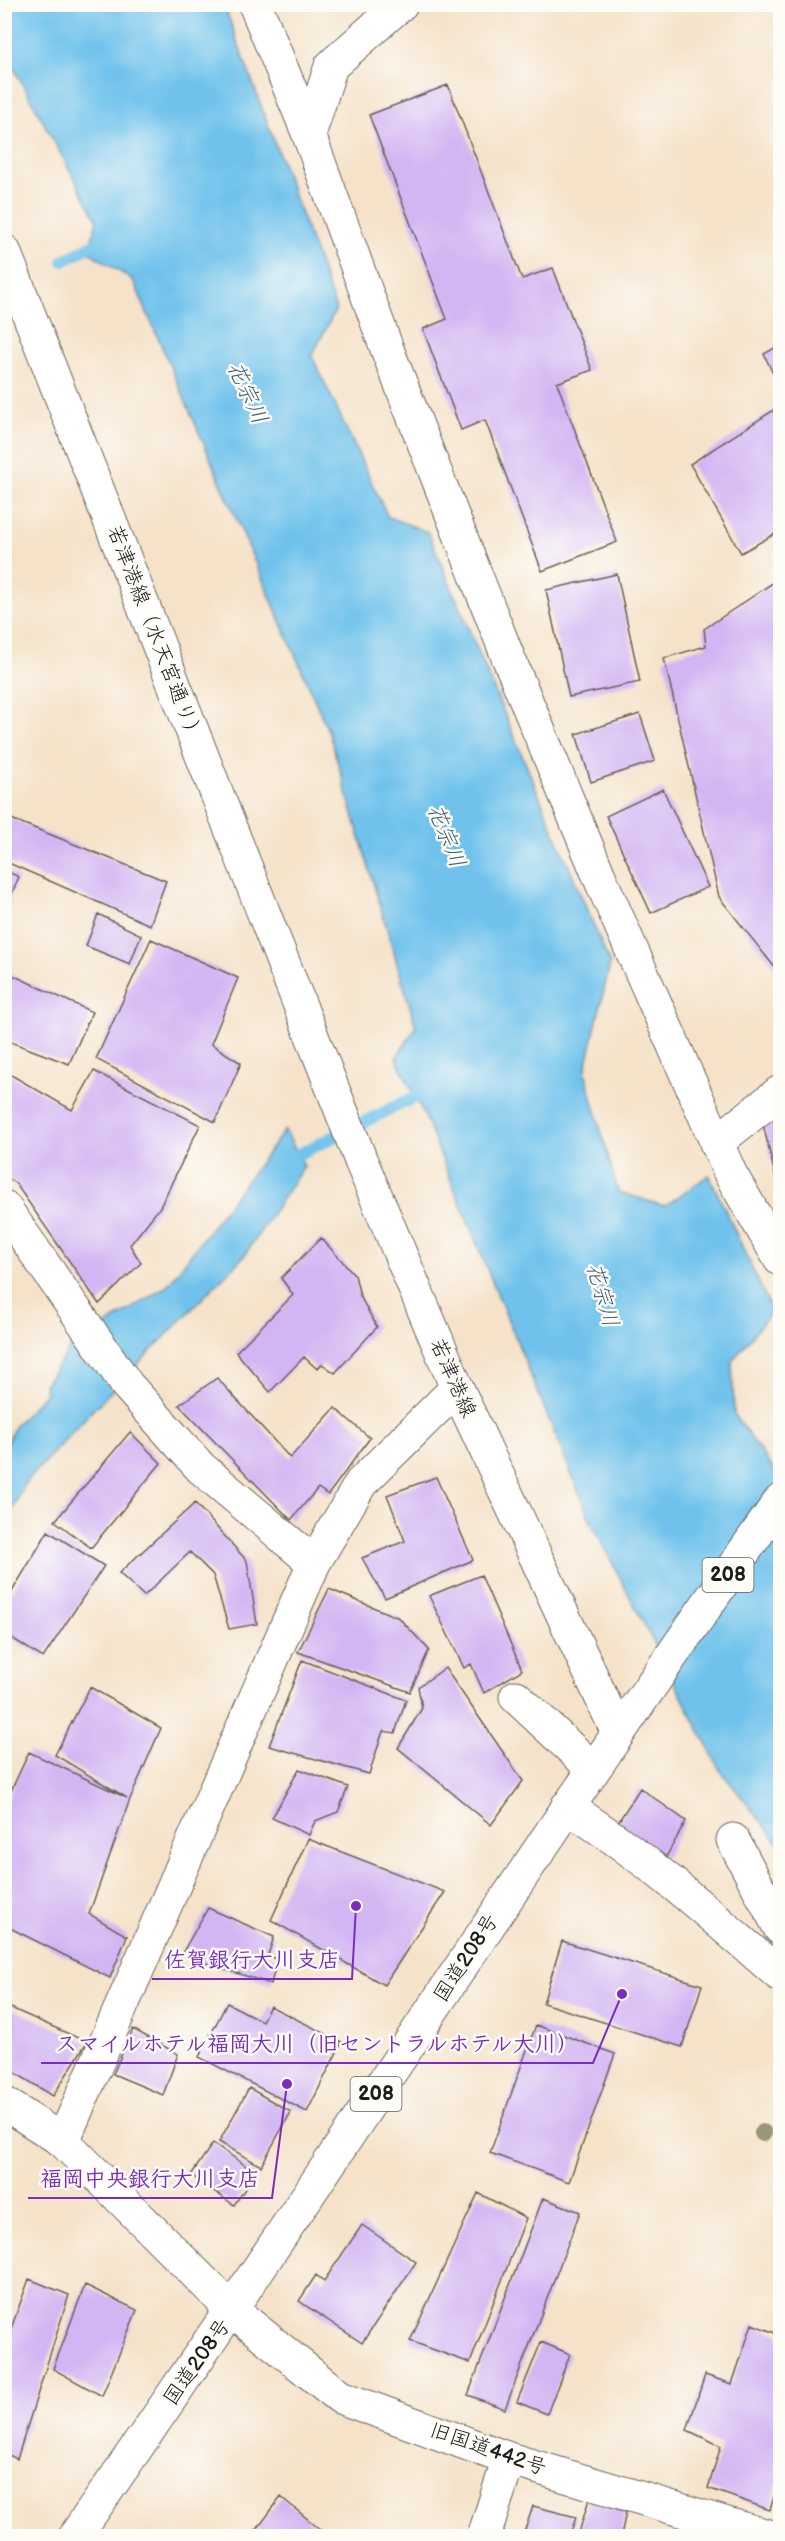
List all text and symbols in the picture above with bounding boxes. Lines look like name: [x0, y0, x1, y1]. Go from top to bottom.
water label: 花宗川: [221, 357, 273, 429]
street label: 若津港線（水天宮通り）: [102, 522, 208, 746]
water label: 花宗川: [421, 800, 471, 872]
water label: 花宗川: [580, 1260, 624, 1330]
street label: 若津港線: [424, 1335, 482, 1421]
road number: 208: [702, 1558, 754, 1592]
street label: 国道208号: [428, 1909, 504, 2007]
callout: 佐賀銀行大川支店: [152, 1939, 352, 1979]
text: 佐賀銀行大川支店: [164, 1947, 340, 1974]
callout: スマイルホテル福岡大川（旧セントラルホテル大川）: [41, 2023, 593, 2063]
text: スマイルホテル福岡大川（旧セントラルホテル大川）: [55, 2031, 579, 2058]
road number: 208: [350, 2077, 401, 2111]
callout: 福岡中央銀行大川支店: [28, 2158, 272, 2198]
text: 福岡中央銀行大川支店: [40, 2166, 260, 2193]
street label: 国道208号: [158, 2314, 236, 2410]
street label: 旧国道442号: [426, 2417, 550, 2481]

